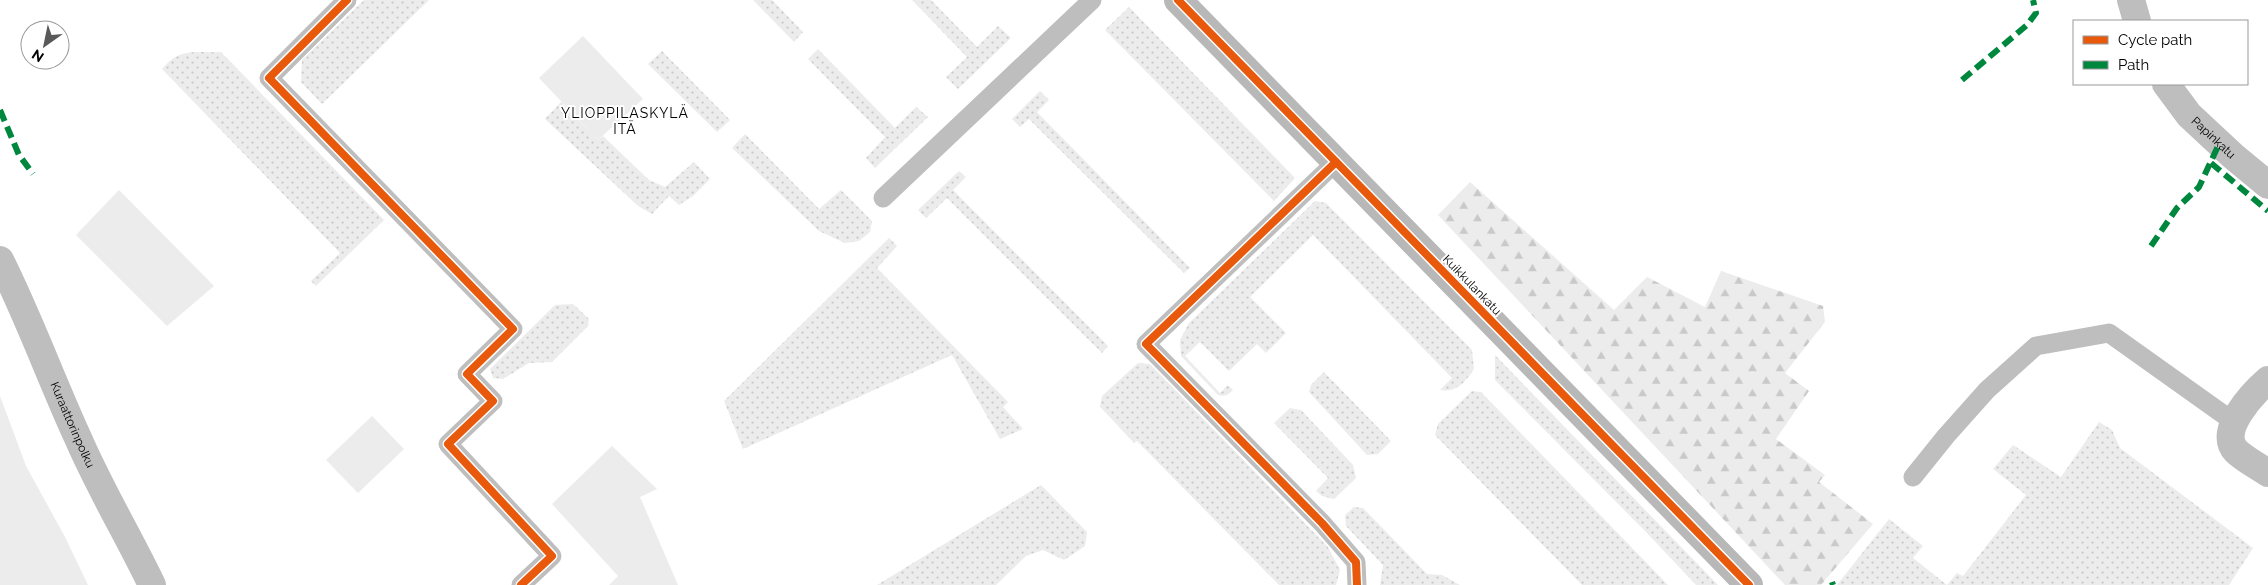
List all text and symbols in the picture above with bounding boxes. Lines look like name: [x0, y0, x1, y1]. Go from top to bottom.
north arrow: [20, 20, 70, 70]
legend: [2073, 20, 2248, 85]
text: Cycle path: [2118, 31, 2192, 49]
text: N: [29, 46, 47, 66]
text: Path: [2118, 56, 2149, 74]
district label: YLIOPPILASKYLÄ ITÄ: [561, 103, 689, 137]
street label: Papinkatu: [2189, 114, 2238, 162]
street label: Kuikkulankatu: [1440, 252, 1504, 318]
street label: Kuraattorinpolku: [47, 380, 98, 470]

